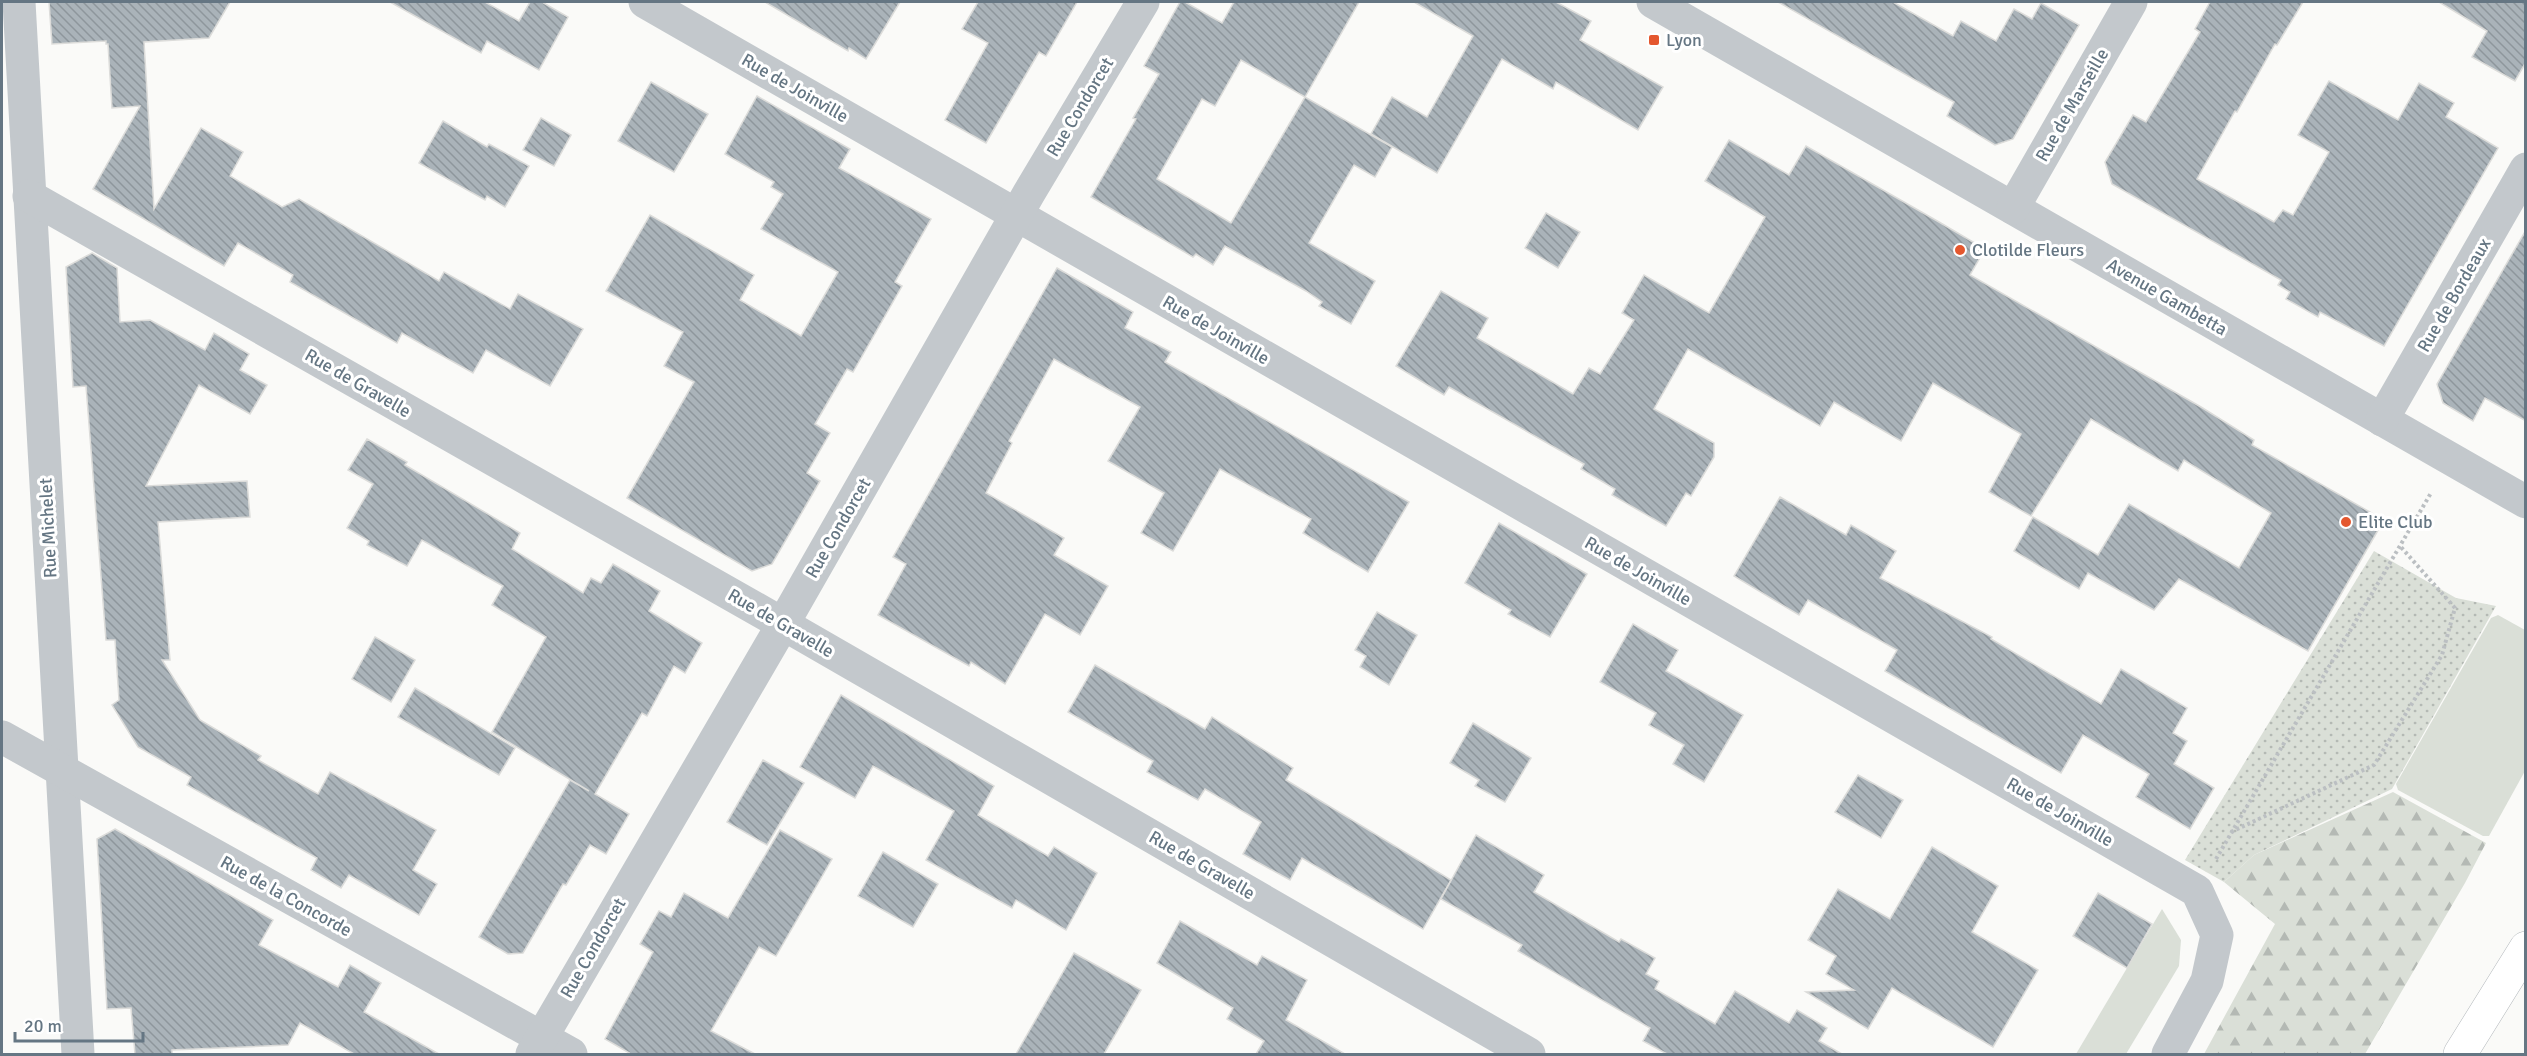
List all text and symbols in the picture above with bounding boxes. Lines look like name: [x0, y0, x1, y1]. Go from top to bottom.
place label: Lyon: [1666, 29, 1702, 51]
marker: Lyon: [1647, 33, 1661, 47]
street label: Rue de Marseille: [2031, 45, 2113, 165]
street label: Rue de Joinville: [738, 49, 852, 127]
street label: Rue Condorcet: [1042, 53, 1118, 161]
street label: Rue de Bordeaux: [2412, 233, 2496, 356]
place label: Clotilde Fleurs: [1972, 239, 2084, 261]
marker: Clotilde Fleurs: [1953, 243, 1967, 257]
street label: Avenue Gambetta: [2103, 254, 2231, 340]
street label: Rue de Joinville: [1159, 291, 1273, 369]
street label: Rue de Gravelle: [301, 344, 415, 422]
street label: Rue Condorcet: [800, 474, 876, 582]
street label: Rue Michelet: [34, 477, 62, 579]
place label: Elite Club: [2358, 511, 2433, 533]
marker: Elite Club: [2339, 515, 2353, 529]
street label: Rue de Joinville: [1581, 532, 1695, 610]
street label: Rue de Gravelle: [724, 584, 838, 662]
street label: Rue de Joinville: [2003, 773, 2117, 851]
street label: Rue de Gravelle: [1145, 826, 1259, 904]
street label: Rue de la Concorde: [216, 851, 356, 941]
street label: Rue Condorcet: [555, 894, 631, 1002]
scale bar: [15, 1005, 142, 1043]
text: 20 m: [24, 1015, 62, 1037]

